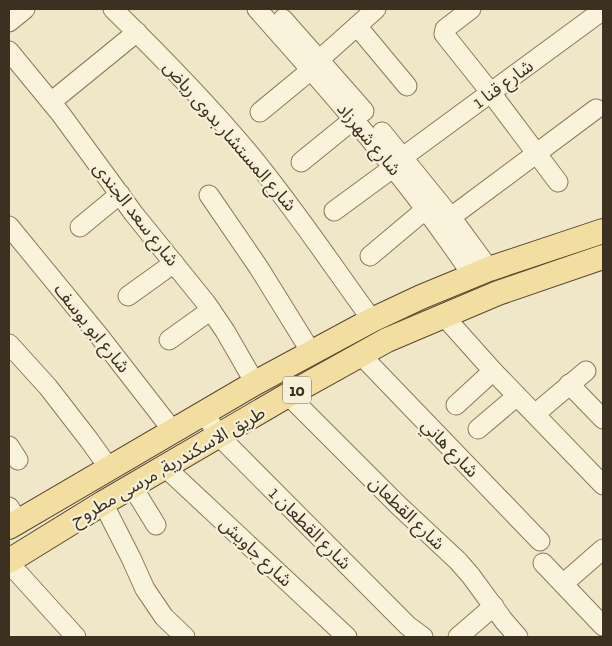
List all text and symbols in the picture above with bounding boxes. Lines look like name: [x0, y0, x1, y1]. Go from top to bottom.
street label: شارع قنا 1: [468, 55, 539, 116]
street label: شارع المستشار بدوى رياض: [156, 56, 301, 218]
street label: شارع شهرزاد: [330, 98, 406, 182]
street label: شارع سعد الجندى: [86, 158, 184, 272]
street label: شارع ابو يوسف: [47, 279, 135, 379]
road number: 10: [283, 376, 311, 404]
street label: طريق الاسكندرية, مرسى مطروح: [67, 401, 270, 532]
street label: شارع هاني: [415, 414, 483, 484]
street label: شارع القطعان: [362, 471, 449, 557]
street label: شارع القطعان 1: [262, 482, 356, 576]
street label: شارع جاويش: [213, 513, 297, 593]

